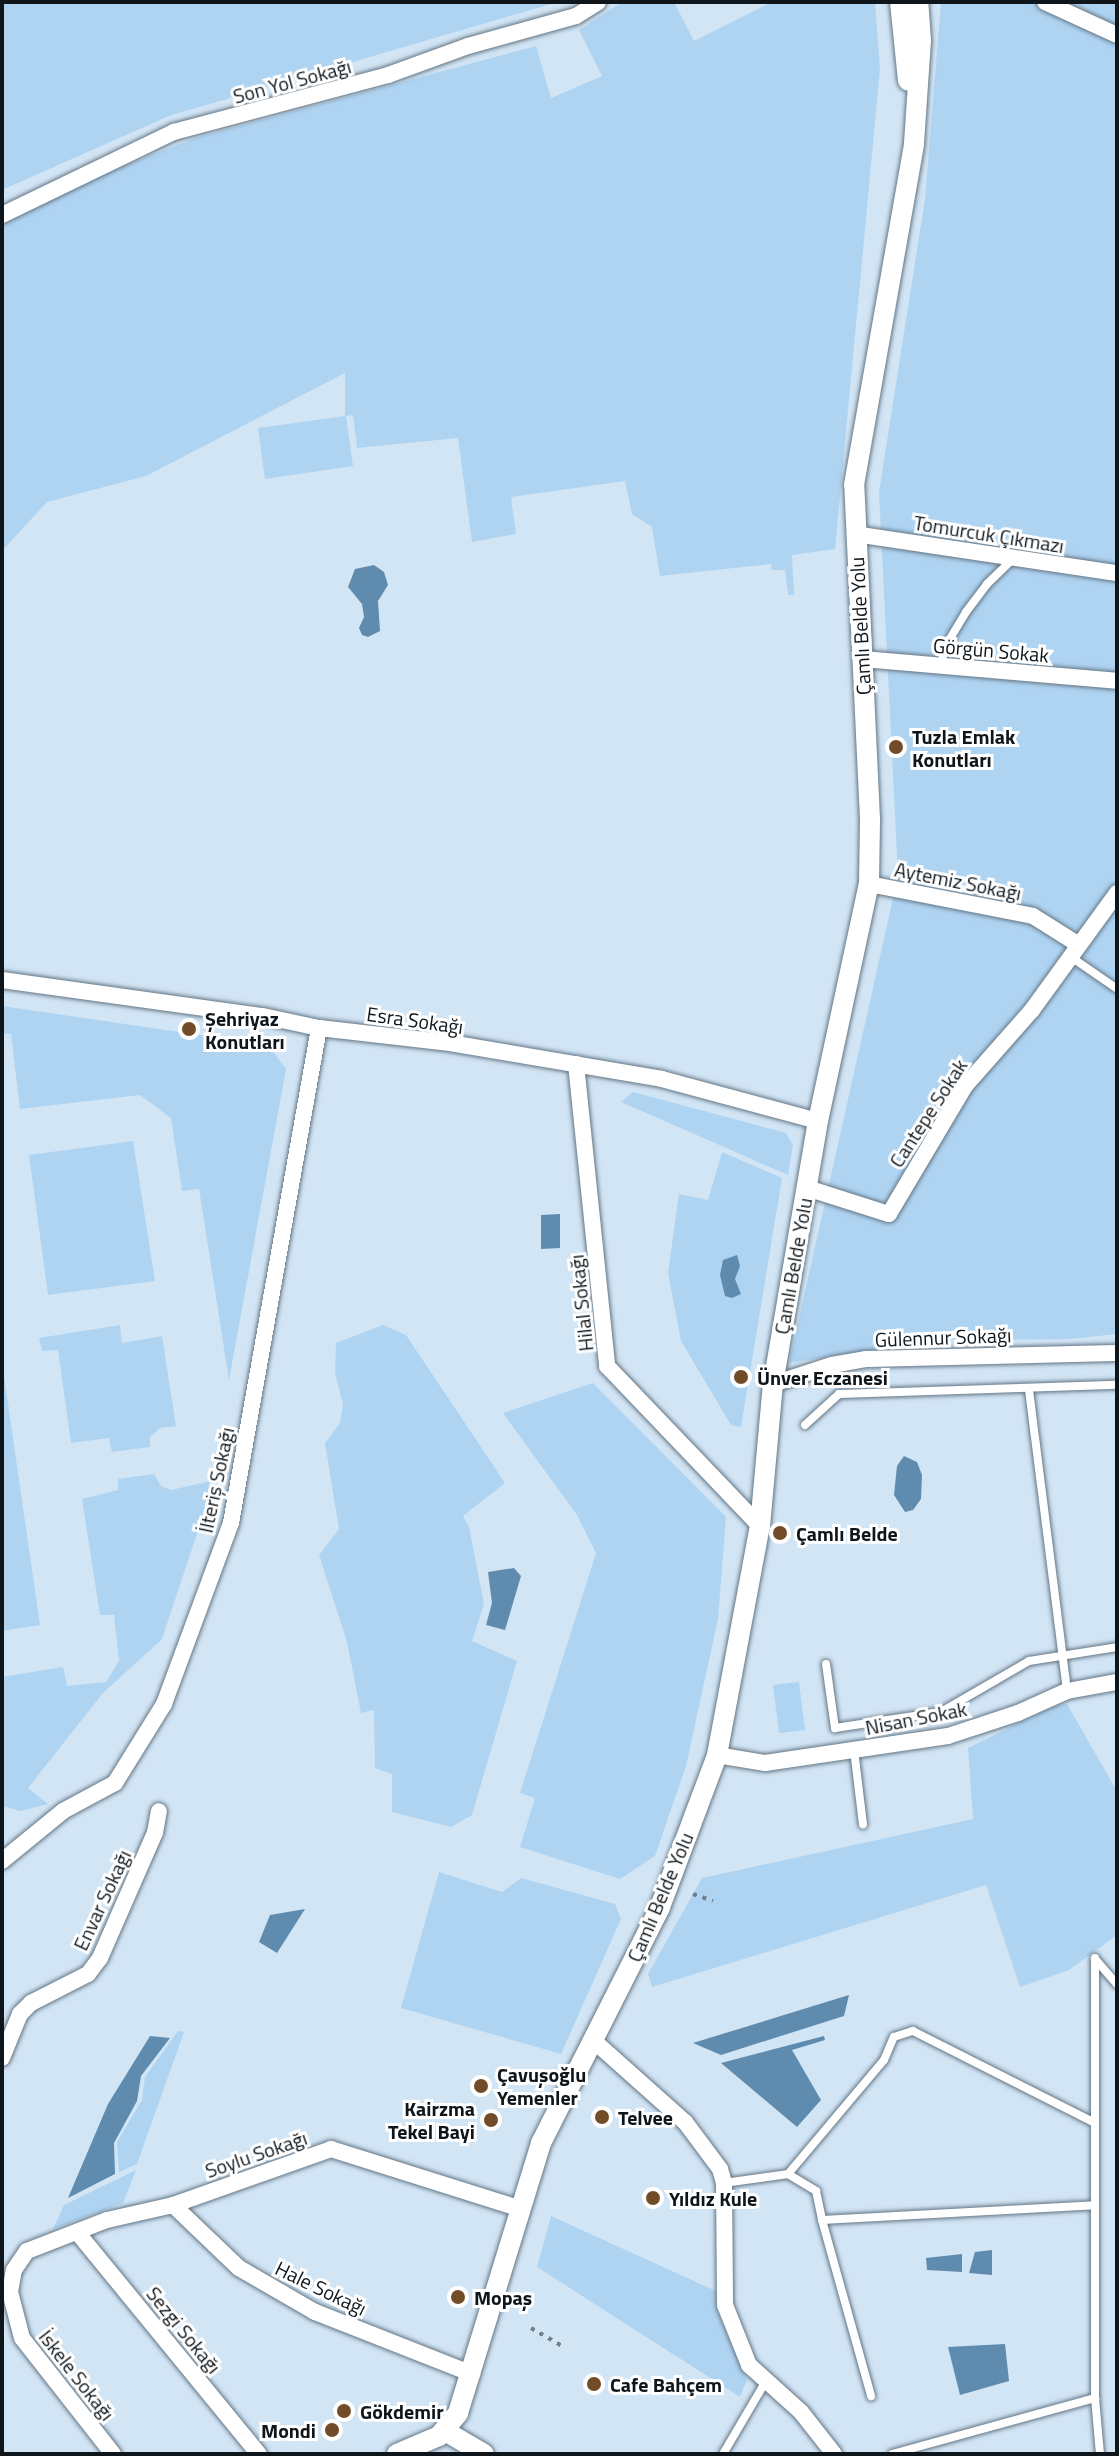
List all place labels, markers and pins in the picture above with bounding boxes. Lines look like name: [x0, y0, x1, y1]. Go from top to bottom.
place label: Tuzla Emlak Konutları: [912, 724, 1015, 771]
marker: Tuzla Emlak Konutları: [887, 738, 905, 756]
place label: Şehriyaz Konutları: [205, 1006, 285, 1053]
marker: Şehriyaz Konutları: [180, 1020, 198, 1038]
place label: Ünver Eczanesi: [757, 1365, 888, 1389]
marker: Ünver Eczanesi: [732, 1368, 750, 1386]
place label: Çamlı Belde: [796, 1521, 898, 1545]
marker: Çamlı Belde: [771, 1524, 789, 1542]
place label: Çavuşoğlu Yemenler: [497, 2062, 586, 2109]
marker: Çavuşoğlu Yemenler: [472, 2077, 490, 2095]
place label: Kairzma Tekel Bayi: [388, 2096, 475, 2143]
place label: Telvee: [618, 2105, 673, 2129]
marker: Telvee: [593, 2108, 611, 2126]
marker: Kairzma Tekel Bayi: [482, 2111, 500, 2129]
place label: Yıldız Kule: [669, 2186, 757, 2210]
marker: Yıldız Kule: [644, 2189, 662, 2207]
place label: Mopaş: [474, 2285, 532, 2309]
marker: Mopaş: [449, 2288, 467, 2306]
place label: Cafe Bahçem: [610, 2372, 722, 2396]
marker: Cafe Bahçem: [585, 2375, 603, 2393]
place label: Gökdemir: [360, 2399, 444, 2423]
marker: Gökdemir: [335, 2402, 353, 2420]
place label: Mondi: [261, 2418, 316, 2442]
marker: Mondi: [323, 2421, 341, 2439]

